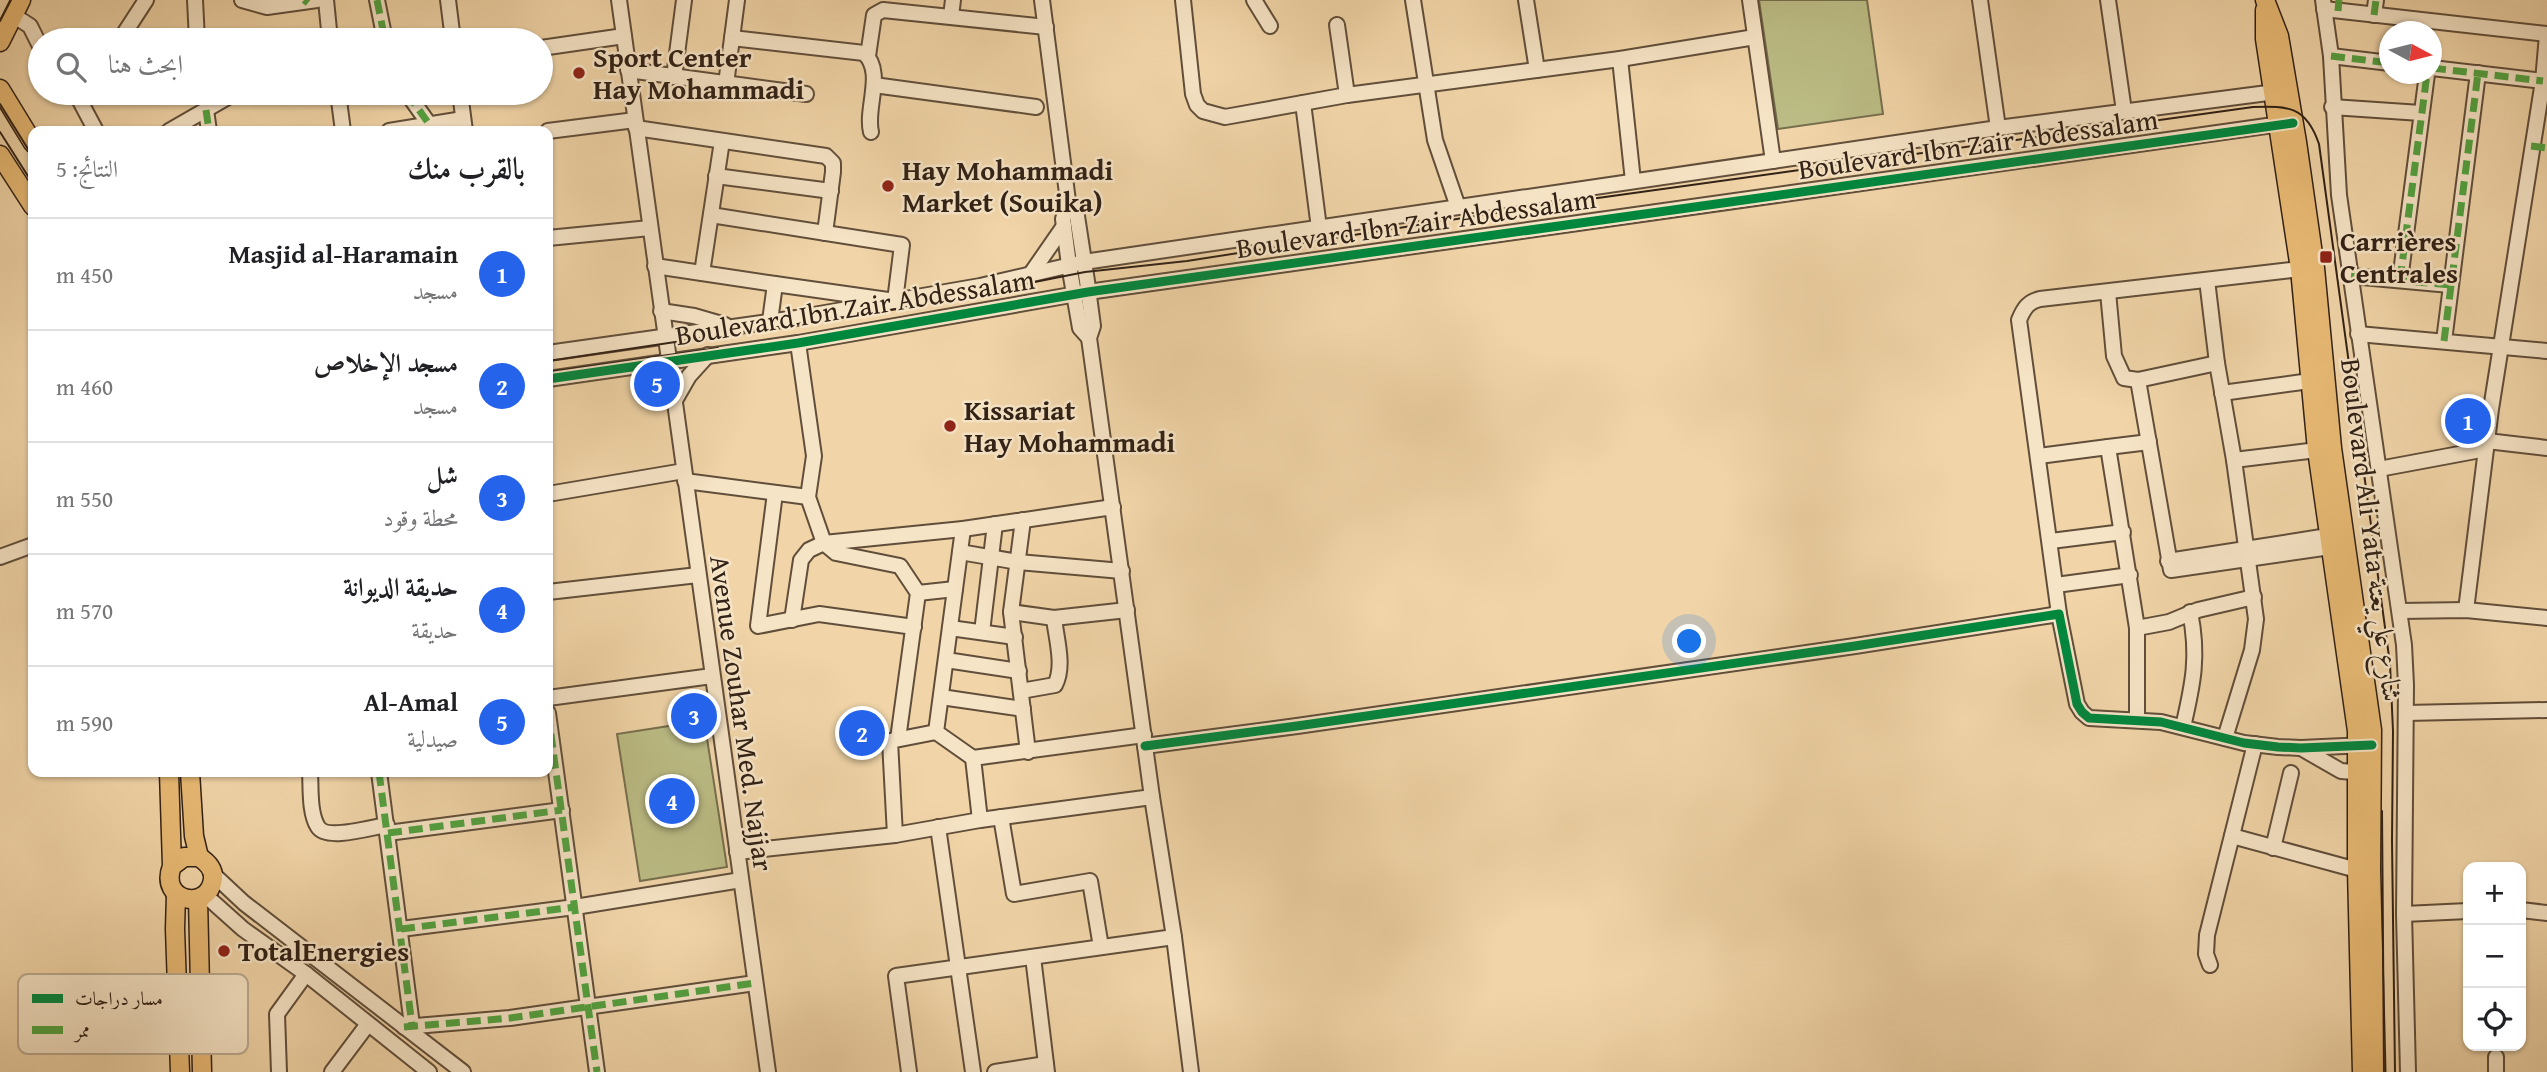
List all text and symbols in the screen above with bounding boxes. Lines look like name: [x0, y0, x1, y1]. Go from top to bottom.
north arrow: [2379, 21, 2442, 84]
search box: [28, 28, 553, 105]
place label: Sport Center Hay Mohammadi: [593, 36, 805, 109]
text: ابحث هنا: [108, 44, 183, 83]
icon: search: [52, 48, 90, 86]
marker: Sport Center Hay Mohammadi: [571, 65, 587, 81]
street label: Boulevard Ibn Zair Abdessalam: [1795, 98, 2161, 189]
text: بالقرب منك: [408, 146, 525, 190]
place label: Hay Mohammadi Market (Souika): [902, 149, 1114, 222]
text: النتائج: 5: [56, 152, 118, 185]
street label: Boulevard Ibn Zair Abdessalam: [1233, 177, 1599, 268]
marker: Hay Mohammadi Market (Souika): [880, 178, 896, 194]
place label: Carrières Centrales: [2340, 220, 2458, 293]
text: Masjid al-Haramain: [229, 234, 458, 273]
marker: Carrières Centrales: [2318, 249, 2334, 265]
text: 450 m: [56, 258, 113, 291]
text: 1: [496, 258, 508, 291]
street label: Boulevard Ibn Zair Abdessalam: [672, 258, 1037, 355]
text: مسجد: [413, 274, 458, 307]
text: مسجد الإخلاص: [314, 343, 458, 382]
street label: Boulevard Ali Yata شارع علي يعتة: [2324, 356, 2414, 705]
pin: 5: [634, 358, 680, 410]
text: 460 m: [56, 370, 113, 403]
text: 2: [496, 370, 508, 403]
text: مسجد: [413, 389, 458, 422]
place label: Kissariat Hay Mohammadi: [964, 389, 1176, 462]
pin: 1: [2445, 395, 2491, 447]
marker: Kissariat Hay Mohammadi: [942, 418, 958, 434]
text: شل: [426, 455, 458, 494]
text: 550 m: [56, 482, 113, 515]
text: 3: [496, 482, 508, 515]
text: محطة وقود: [383, 501, 458, 534]
street label: Avenue Zouhar Med. Najjar: [700, 552, 785, 874]
text: حديقة الديوانة: [343, 567, 458, 606]
text: 570 m: [56, 594, 113, 627]
text: 4: [496, 594, 508, 627]
text: حديقة: [411, 613, 458, 646]
your location: [1672, 624, 1706, 658]
text: Al-Amal: [364, 682, 458, 721]
pin: 3: [671, 690, 717, 742]
text: 590 m: [56, 706, 113, 739]
text: 5: [496, 706, 508, 739]
pin: 2: [839, 707, 885, 759]
text: صيدلية: [407, 722, 458, 755]
pin: 4: [649, 775, 695, 827]
map controls: [2463, 862, 2526, 1051]
button: +: [2463, 862, 2526, 925]
button: −: [2463, 925, 2526, 988]
place label: TotalEnergies: [238, 930, 409, 971]
marker: TotalEnergies: [216, 943, 232, 959]
legend: [18, 974, 248, 1054]
text: مسار دراجات: [75, 984, 163, 1012]
button: locate: [2463, 988, 2526, 1051]
text: ممر: [73, 1016, 90, 1044]

